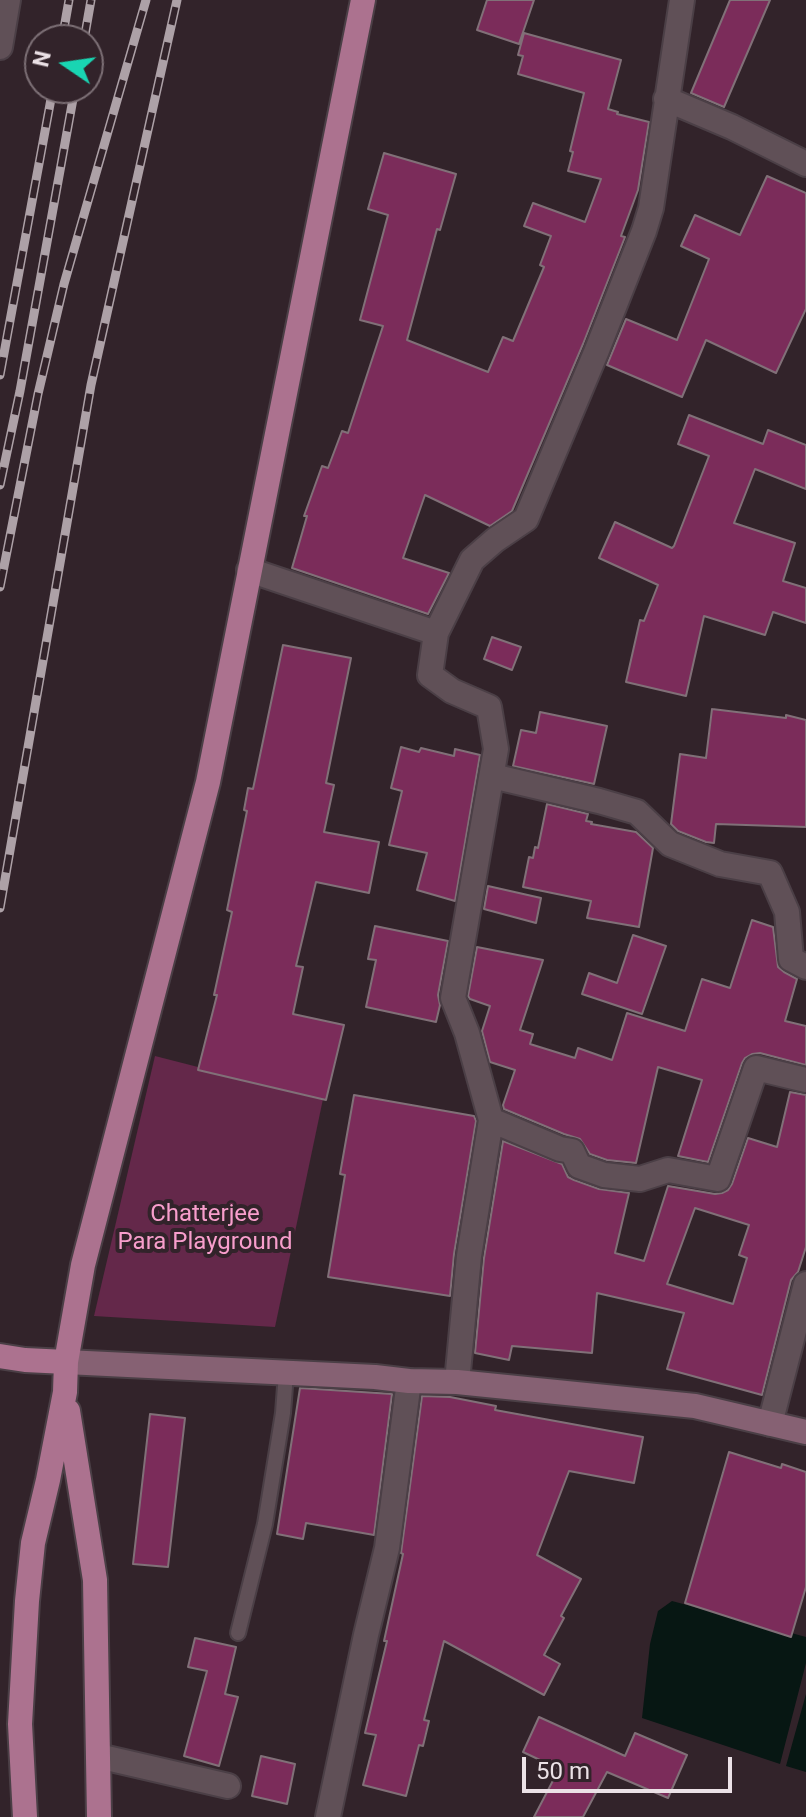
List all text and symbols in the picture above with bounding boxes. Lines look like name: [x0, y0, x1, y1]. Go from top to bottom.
north arrow: [24, 24, 104, 104]
text: N: [28, 49, 56, 69]
park label: Chatterjee Para Playground: [118, 1201, 292, 1257]
scale bar: [526, 1741, 736, 1791]
text: 50 m: [536, 1757, 590, 1785]

